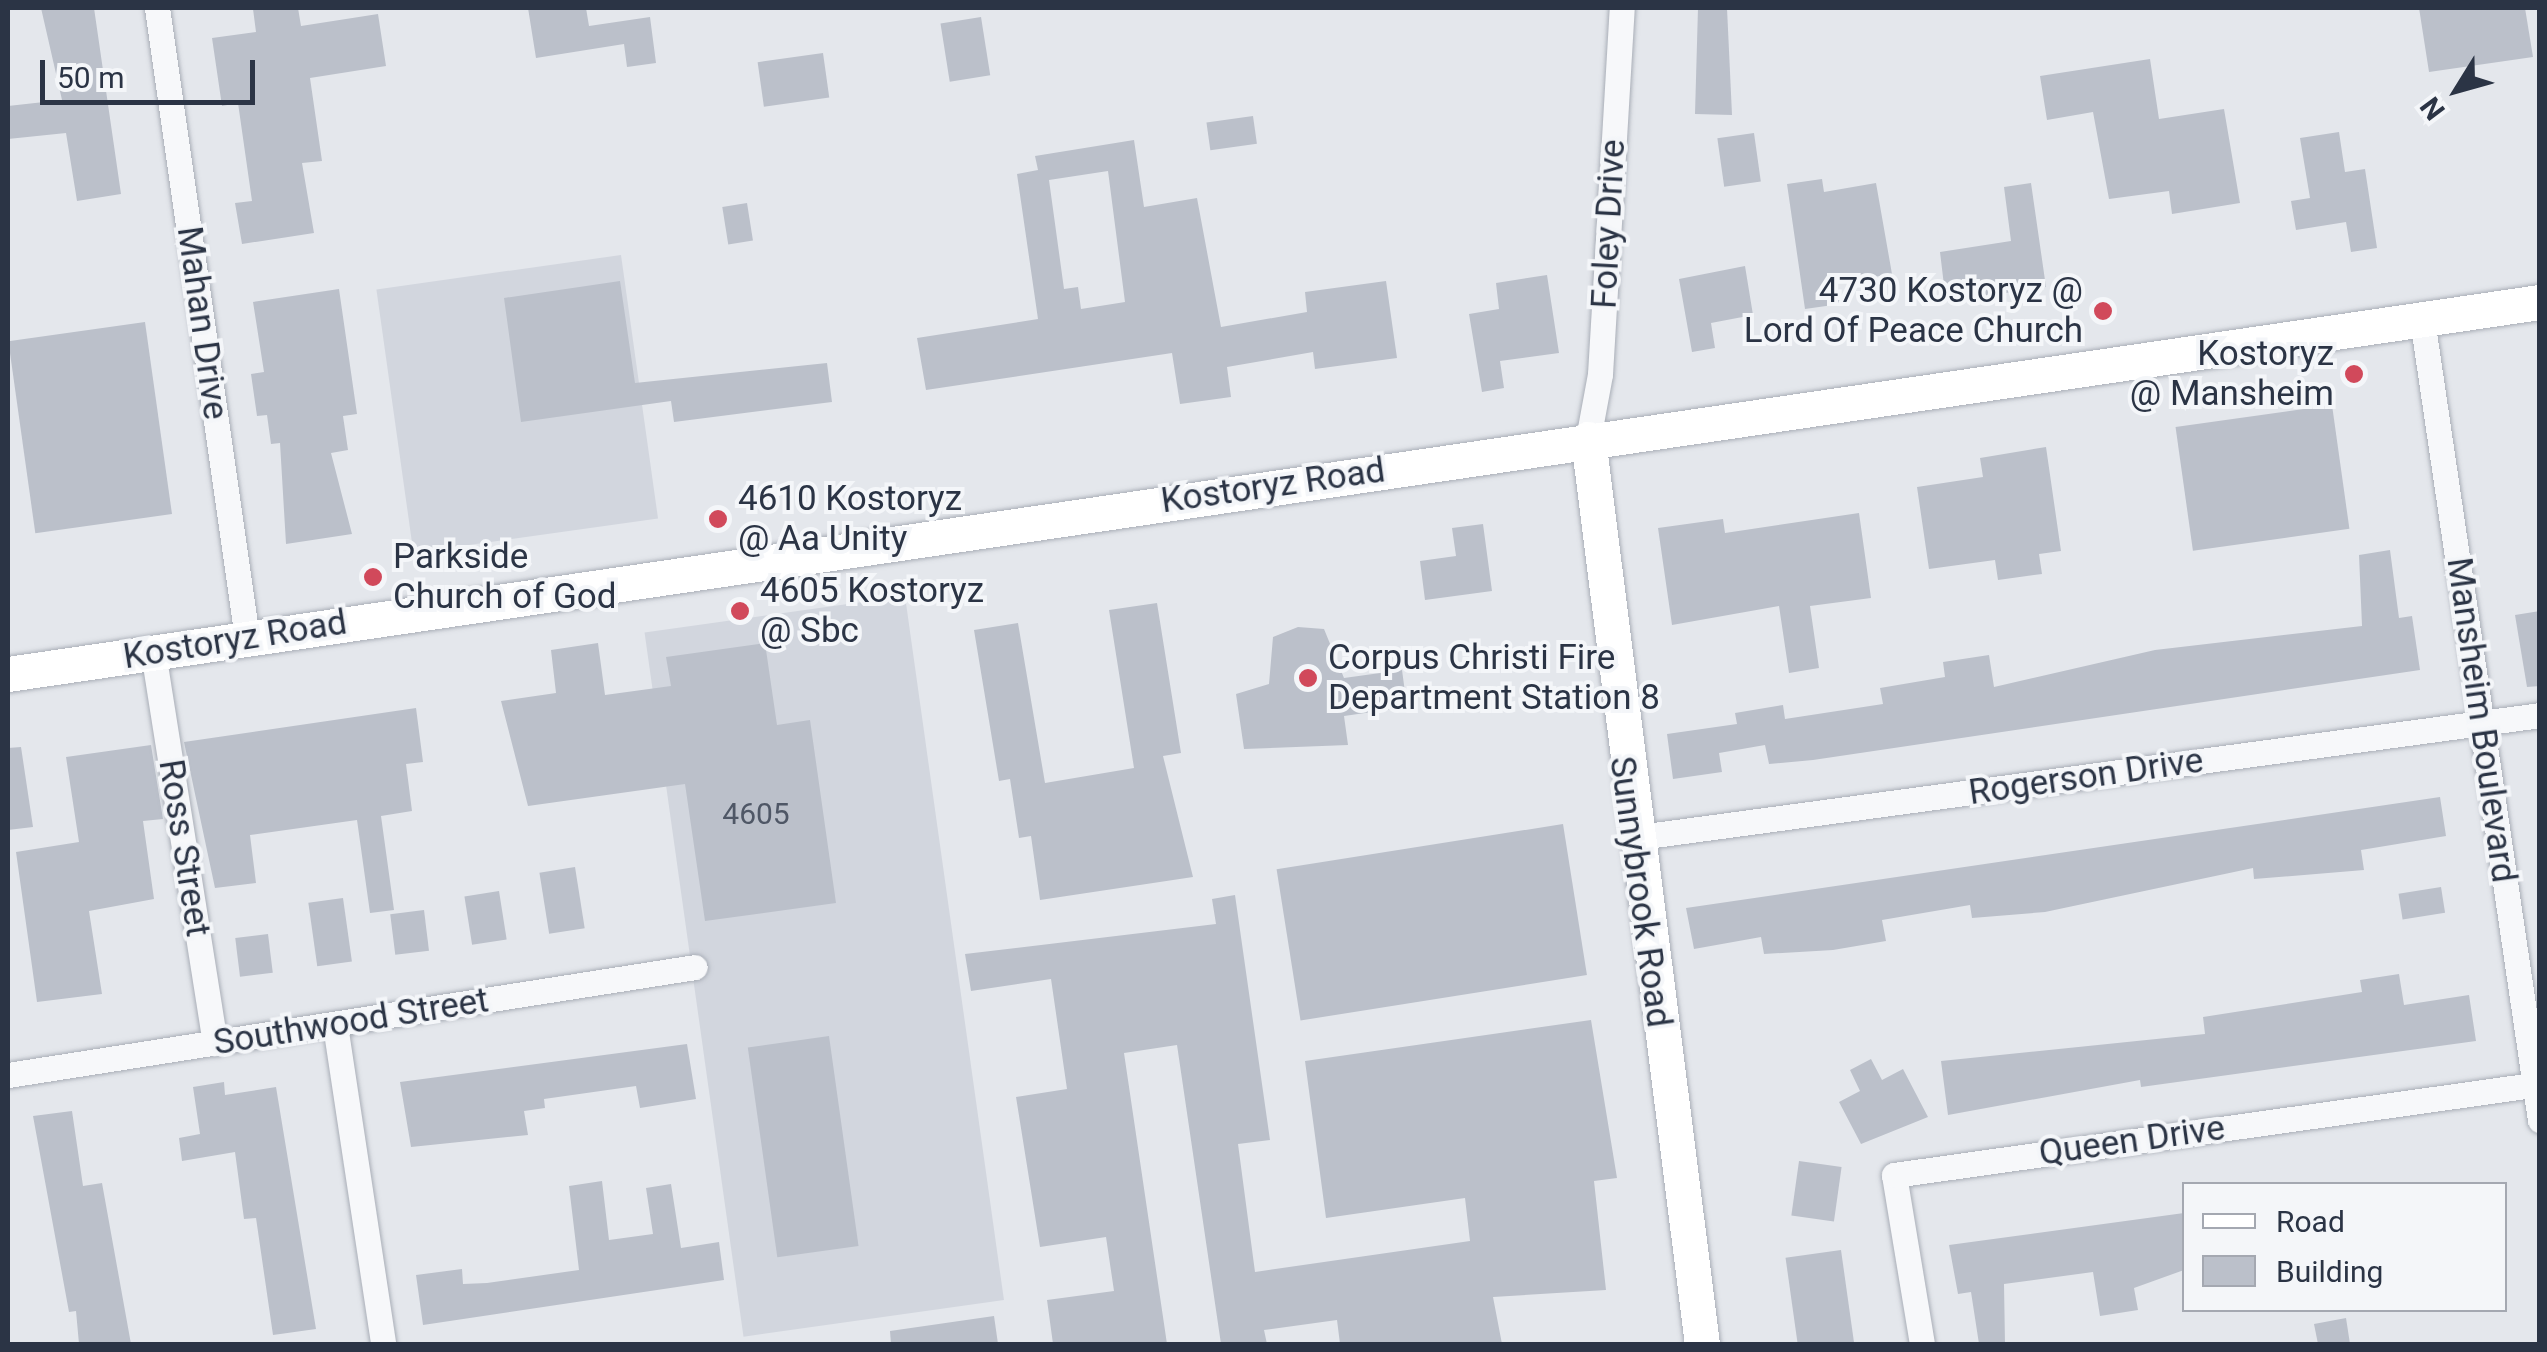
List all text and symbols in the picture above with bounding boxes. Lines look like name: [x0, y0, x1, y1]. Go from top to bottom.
scale bar: [45, 40, 260, 102]
north arrow: [2407, 40, 2507, 140]
text: 50 m: [57, 60, 124, 95]
text: N: [2414, 91, 2452, 126]
street label: Foley Drive: [1584, 138, 1634, 310]
street label: Mahan Drive: [168, 224, 236, 422]
place label: 4730 Kostoryz @ Lord Of Peace Church: [1744, 270, 2083, 352]
marker: 4730 Kostoryz @ Lord Of Peace Church: [2092, 300, 2114, 322]
place label: Kostoryz @ Mansheim: [2130, 333, 2334, 415]
marker: Kostoryz @ Mansheim: [2343, 363, 2365, 385]
street label: Kostoryz Road: [1158, 450, 1388, 522]
place label: 4610 Kostoryz @ Aa Unity: [738, 478, 962, 560]
marker: 4610 Kostoryz @ Aa Unity: [707, 508, 729, 530]
place label: Parkside Church of God: [393, 536, 617, 618]
street label: Mansheim Boulevard: [2437, 555, 2525, 885]
marker: Parkside Church of God: [362, 566, 384, 588]
place label: 4605 Kostoryz @ Sbc: [760, 570, 984, 652]
marker: 4605 Kostoryz @ Sbc: [729, 600, 751, 622]
street label: Kostoryz Road: [120, 602, 350, 678]
place label: Corpus Christi Fire Department Station 8: [1328, 637, 1660, 719]
marker: Corpus Christi Fire Department Station 8: [1297, 667, 1319, 689]
street label: Rogerson Drive: [1966, 740, 2206, 814]
street label: Sunnybrook Road: [1600, 754, 1680, 1030]
street label: Ross Street: [149, 756, 219, 940]
house number: 4605: [722, 796, 790, 832]
street label: Southwood Street: [211, 980, 491, 1064]
street label: Queen Drive: [2036, 1107, 2228, 1175]
legend: [2182, 1182, 2507, 1312]
text: Road: [2276, 1204, 2345, 1239]
text: Building: [2276, 1254, 2383, 1289]

